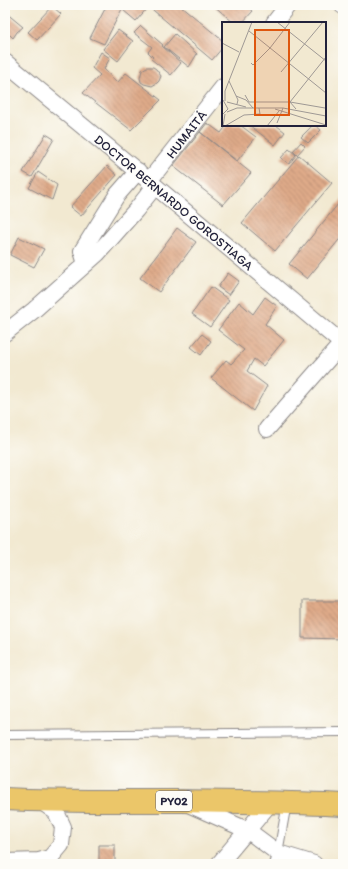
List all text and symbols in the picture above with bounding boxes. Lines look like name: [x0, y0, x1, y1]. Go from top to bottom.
inset map: [222, 22, 326, 126]
street label: HUMAITÁ: [163, 107, 210, 161]
street label: DOCTOR BERNARDO GOROSTIAGA: [91, 131, 257, 274]
road number: PY02: [156, 791, 192, 811]

